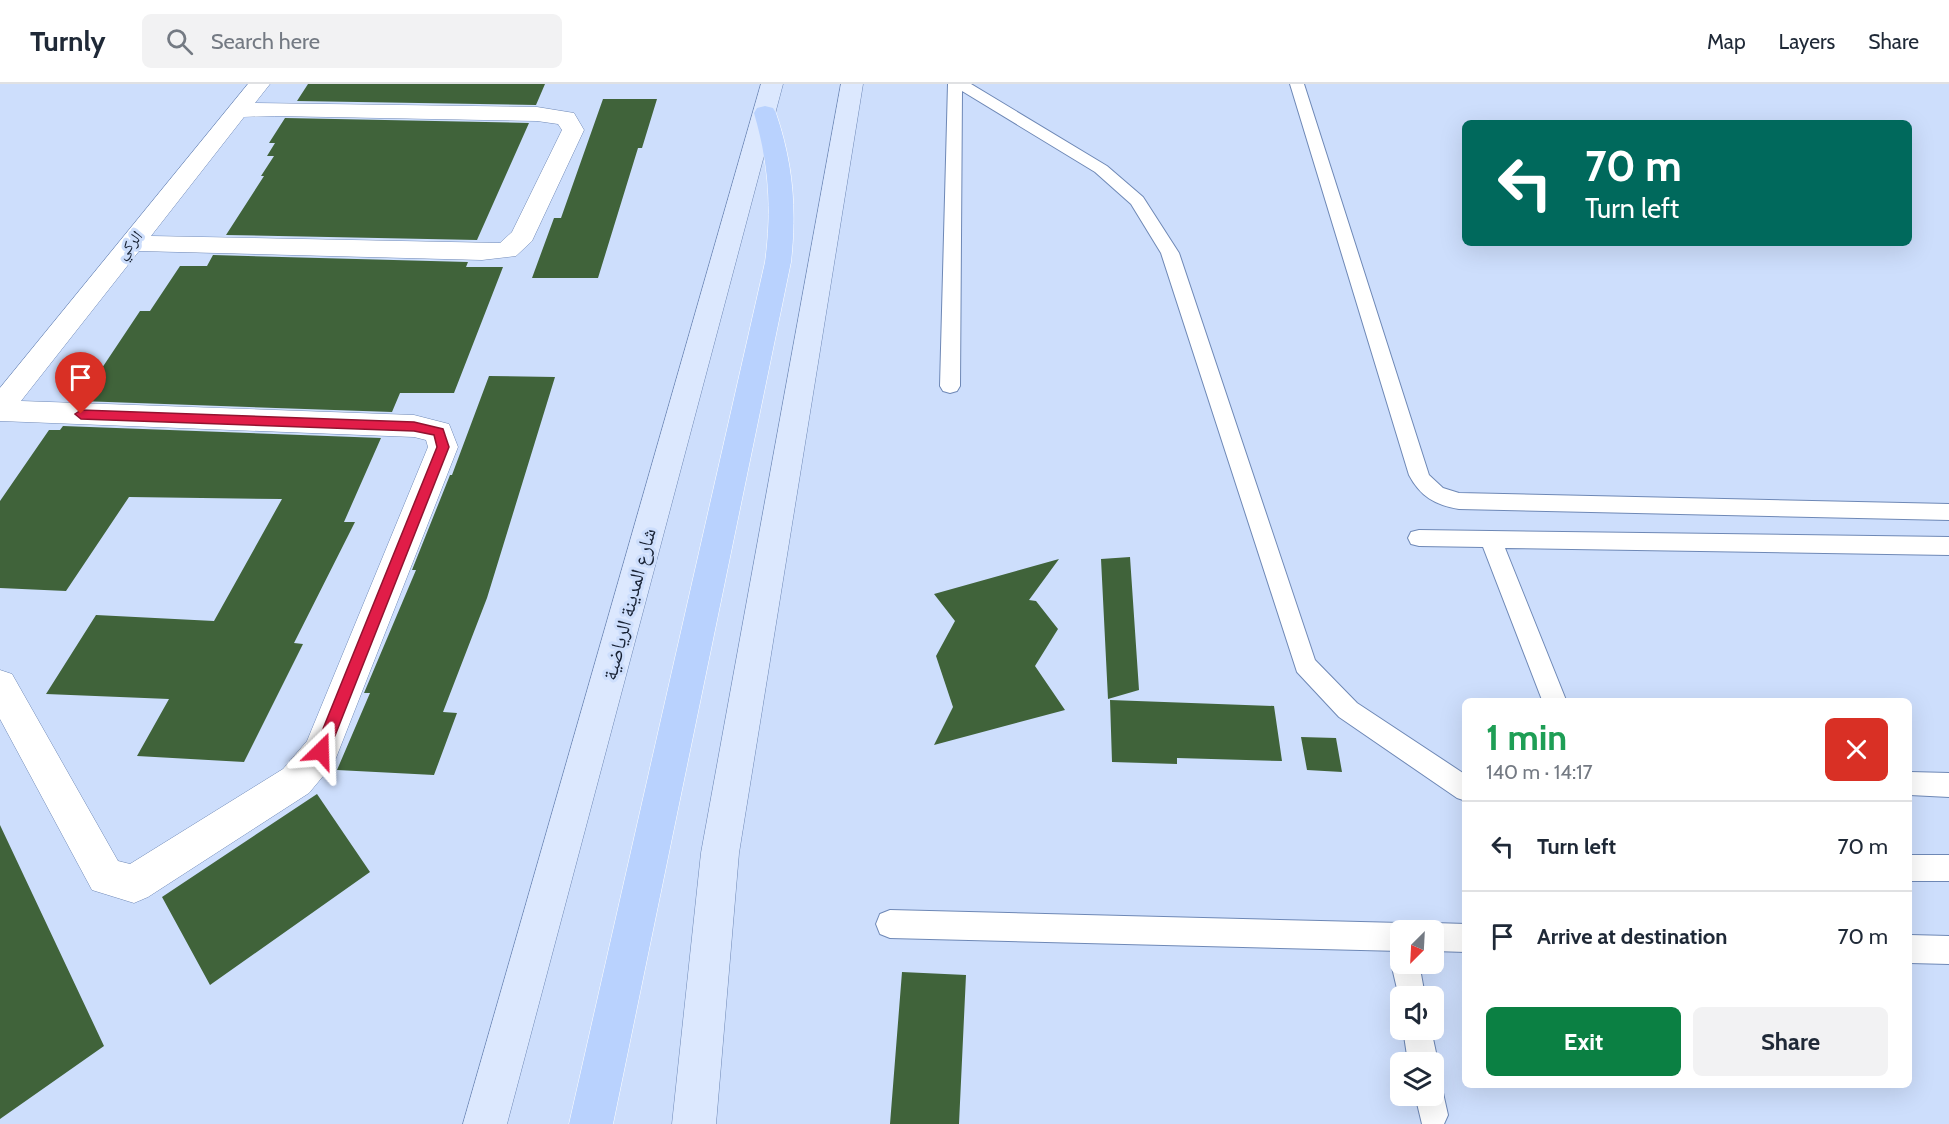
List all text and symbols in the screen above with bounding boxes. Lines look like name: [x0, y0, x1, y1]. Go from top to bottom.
search box: [142, 14, 562, 68]
text: Turnly: [30, 24, 106, 58]
icon: search: [163, 25, 196, 58]
text: Search here: [211, 28, 320, 55]
text: Map: [1707, 29, 1746, 54]
text: Layers: [1779, 29, 1835, 54]
text: Share: [1868, 29, 1919, 54]
text: 70 m: [1585, 140, 1682, 192]
icon: left: [1486, 144, 1564, 222]
text: Turn left: [1585, 192, 1679, 225]
street label: الركي: [112, 227, 149, 265]
pin: [55, 352, 106, 414]
icon: arrive: [64, 361, 97, 394]
street label: شارع المدينة الرياضية: [597, 525, 662, 683]
text: 1 min: [1486, 715, 1567, 759]
button: close: [1825, 718, 1888, 781]
position arrow: [289, 719, 353, 783]
text: 140 m · 14:17: [1486, 760, 1593, 784]
icon: left: [1486, 830, 1519, 863]
text: Turn left: [1537, 833, 1616, 860]
text: 70 m: [1838, 833, 1888, 860]
north arrow: [1390, 920, 1444, 974]
map controls: [1390, 920, 1444, 1106]
icon: arrive: [1486, 920, 1519, 953]
text: Arrive at destination: [1537, 923, 1727, 950]
text: 70 m: [1838, 923, 1888, 950]
button: sound: [1390, 986, 1444, 1040]
button: Exit: [1486, 1007, 1681, 1076]
button: Share: [1693, 1007, 1888, 1076]
button: layers: [1390, 1052, 1444, 1106]

